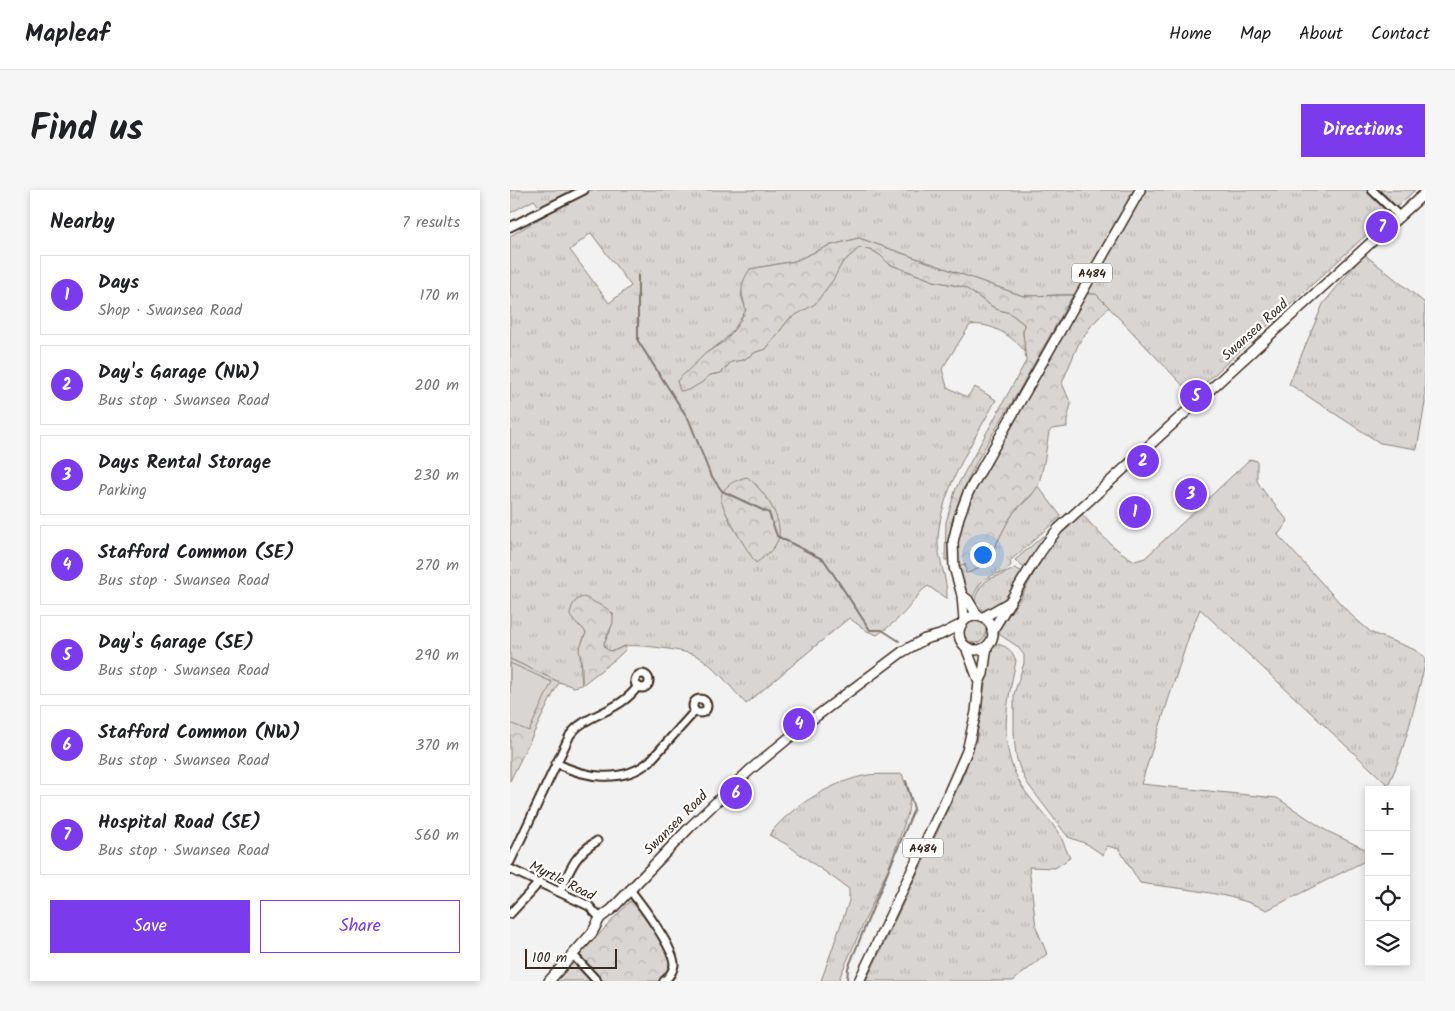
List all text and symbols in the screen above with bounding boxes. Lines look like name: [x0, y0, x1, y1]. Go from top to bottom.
text: Mapleaf: [25, 15, 109, 54]
text: Home: [1169, 20, 1212, 49]
text: Map: [1240, 20, 1271, 49]
text: About: [1299, 20, 1343, 49]
text: Contact: [1371, 20, 1430, 49]
text: Find us: [30, 102, 143, 158]
button: Directions: [1301, 104, 1425, 157]
text: Nearby: [50, 206, 115, 239]
pin: 7: [1366, 208, 1398, 246]
text: 7 results: [402, 210, 460, 235]
road number: A484: [1072, 264, 1112, 282]
text: Days: [98, 268, 139, 298]
text: 1: [65, 283, 69, 308]
text: 170 m: [419, 283, 459, 308]
street label: Swansea Road: [1217, 293, 1294, 366]
text: Shop · Swansea Road: [98, 298, 242, 323]
text: Day's Garage (NW): [98, 358, 260, 388]
text: 2: [62, 373, 72, 398]
text: 200 m: [415, 373, 459, 398]
pin: 5: [1180, 377, 1212, 415]
text: Bus stop · Swansea Road: [98, 388, 269, 413]
pin: 2: [1127, 442, 1159, 480]
text: Days Rental Storage: [98, 448, 271, 478]
text: 3: [63, 463, 71, 488]
text: 230 m: [413, 463, 459, 488]
pin: 3: [1175, 475, 1207, 513]
text: Parking: [98, 478, 147, 503]
pin: 1: [1119, 493, 1151, 531]
text: Stafford Common (SE): [98, 538, 295, 568]
your location: [970, 542, 996, 568]
text: 4: [63, 553, 71, 578]
text: 270 m: [415, 553, 459, 578]
text: Bus stop · Swansea Road: [98, 568, 269, 593]
text: Day's Garage (SE): [98, 628, 254, 658]
text: 5: [63, 643, 71, 668]
text: 290 m: [415, 643, 459, 668]
text: Bus stop · Swansea Road: [98, 658, 269, 683]
pin: 4: [783, 705, 815, 743]
text: Stafford Common (NW): [98, 718, 300, 748]
text: 6: [63, 733, 71, 758]
text: 370 m: [415, 733, 459, 758]
text: Bus stop · Swansea Road: [98, 748, 269, 773]
pin: 6: [720, 774, 752, 812]
street label: Swansea Road: [639, 785, 714, 860]
map controls: [1365, 786, 1410, 966]
button: +: [1365, 786, 1410, 831]
text: Hospital Road (SE): [98, 808, 261, 838]
text: 7: [63, 823, 71, 848]
text: 560 m: [414, 823, 459, 848]
button: −: [1365, 831, 1410, 876]
text: Bus stop · Swansea Road: [98, 838, 269, 863]
road number: A484: [903, 838, 943, 858]
street label: Myrtle Road: [525, 855, 600, 907]
button: locate: [1365, 876, 1410, 921]
button: Save: [50, 900, 250, 953]
button: Share: [260, 900, 460, 953]
button: layers: [1365, 921, 1410, 966]
scale bar: [525, 946, 618, 969]
text: 100 m: [532, 947, 567, 969]

